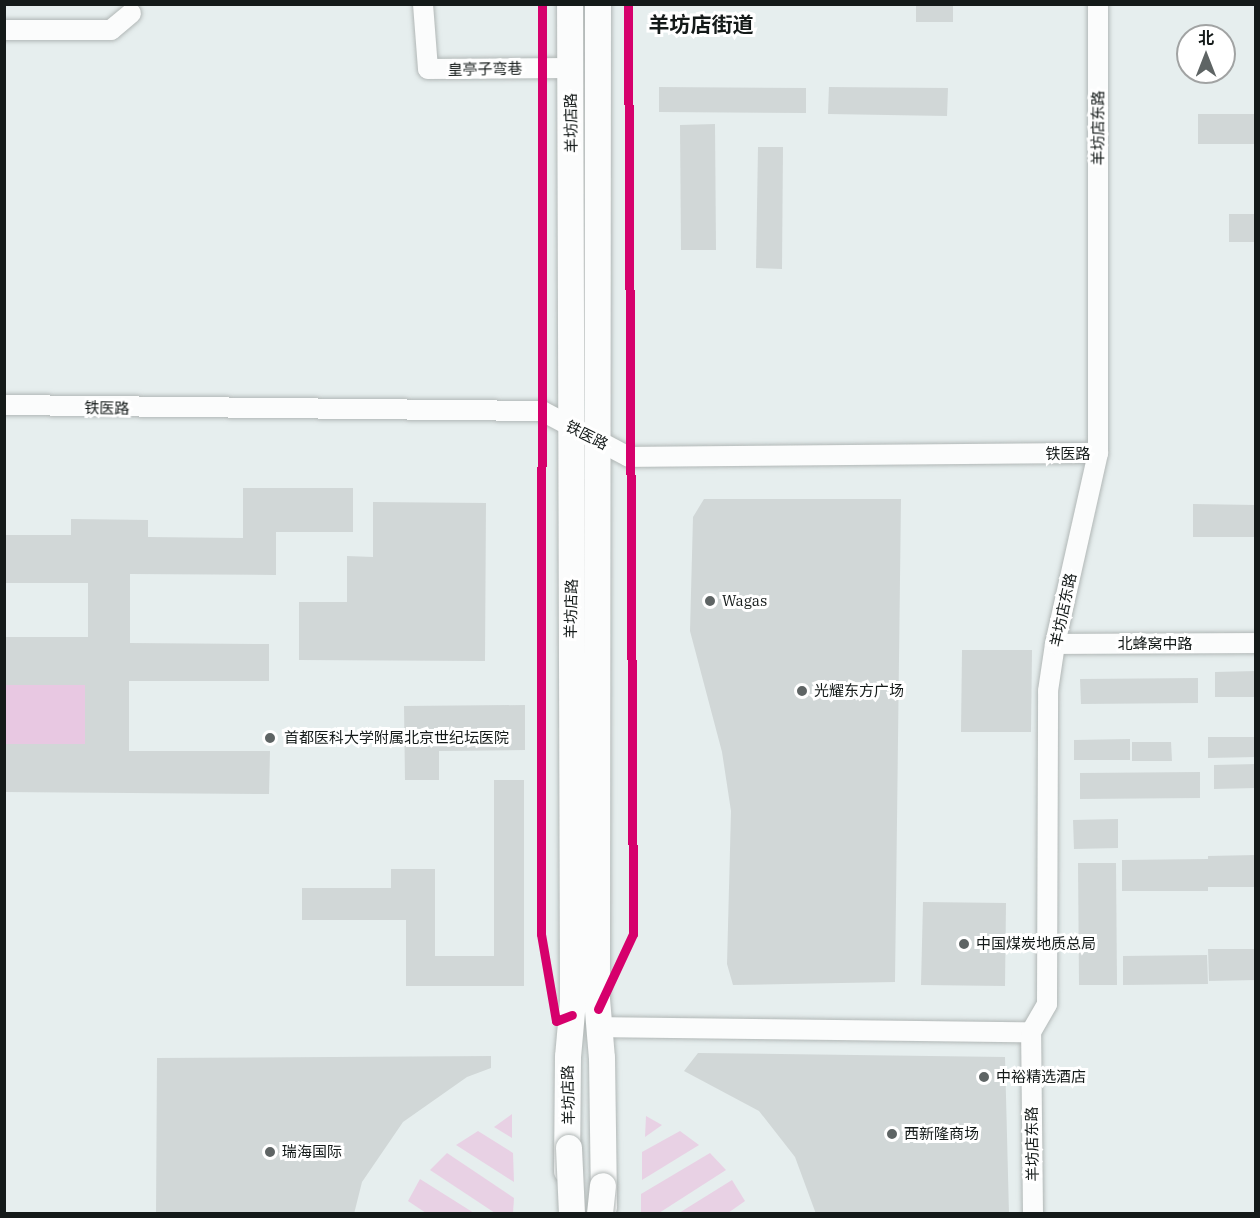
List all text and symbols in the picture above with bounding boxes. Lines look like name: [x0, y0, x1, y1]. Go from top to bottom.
district label: 羊坊店街道: [649, 11, 753, 37]
north arrow: [1176, 24, 1236, 84]
text: 北: [1198, 28, 1214, 48]
street label: 皇亭子弯巷: [447, 59, 523, 79]
street label: 羊坊店东路: [1089, 91, 1107, 165]
street label: 羊坊店路: [561, 93, 581, 153]
street label: 铁医路: [84, 399, 130, 417]
street label: 铁医路: [563, 417, 611, 453]
street label: 铁医路: [1046, 445, 1090, 463]
street label: 羊坊店东路: [1046, 571, 1080, 649]
street label: 羊坊店路: [561, 579, 581, 639]
place label: Wagas: [722, 592, 767, 610]
marker: Wagas: [703, 594, 717, 608]
street label: 北蜂窝中路: [1118, 635, 1192, 653]
place label: 光耀东方广场: [814, 682, 904, 700]
marker: 光耀东方广场: [795, 684, 809, 698]
marker: 首都医科大学附属北京世纪坛医院: [261, 729, 279, 747]
place label: 首都医科大学附属北京世纪坛医院: [284, 729, 509, 747]
place label: 中国煤炭地质总局: [976, 935, 1096, 953]
marker: 中国煤炭地质总局: [957, 937, 971, 951]
street label: 羊坊店路: [558, 1065, 578, 1125]
place label: 中裕精选酒店: [996, 1068, 1086, 1086]
marker: 中裕精选酒店: [977, 1070, 991, 1084]
street label: 羊坊店东路: [1022, 1106, 1042, 1182]
place label: 西新隆商场: [904, 1125, 979, 1143]
marker: 西新隆商场: [885, 1127, 899, 1141]
place label: 瑞海国际: [282, 1143, 342, 1161]
marker: 瑞海国际: [263, 1145, 277, 1159]

